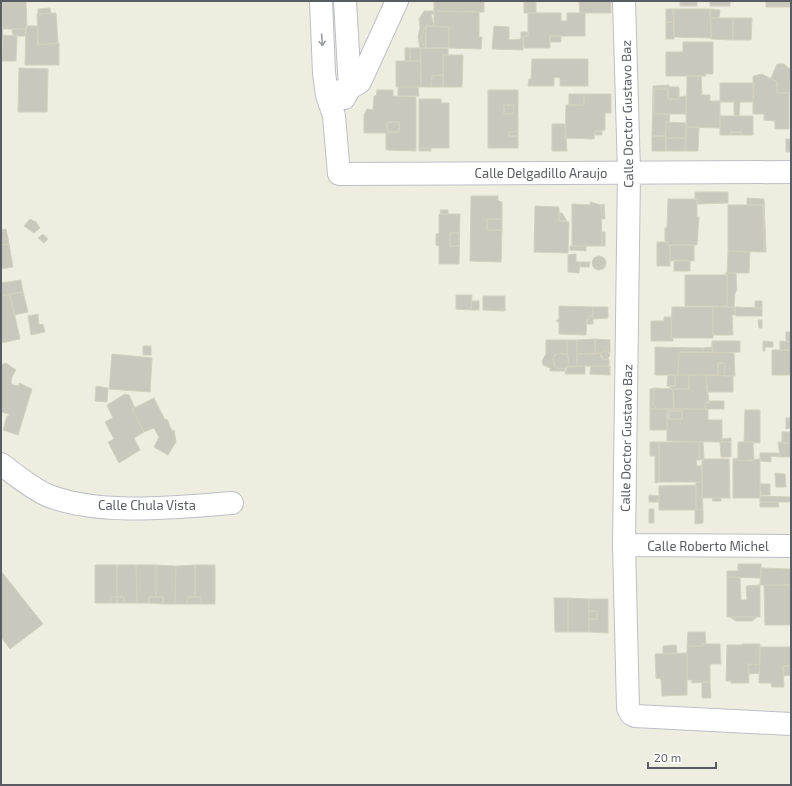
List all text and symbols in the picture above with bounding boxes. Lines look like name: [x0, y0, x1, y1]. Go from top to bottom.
one-way arrow: [318, 33, 325, 46]
street label: Calle Doctor Gustavo Baz: [618, 40, 636, 188]
street label: Calle Delgadillo Araujo: [475, 165, 607, 181]
street label: Calle Doctor Gustavo Baz: [617, 364, 635, 512]
street label: Calle Chula Vista: [98, 497, 196, 513]
street label: Calle Roberto Michel: [647, 538, 769, 554]
scale bar: [648, 744, 716, 770]
text: 20 m: [654, 750, 681, 764]

